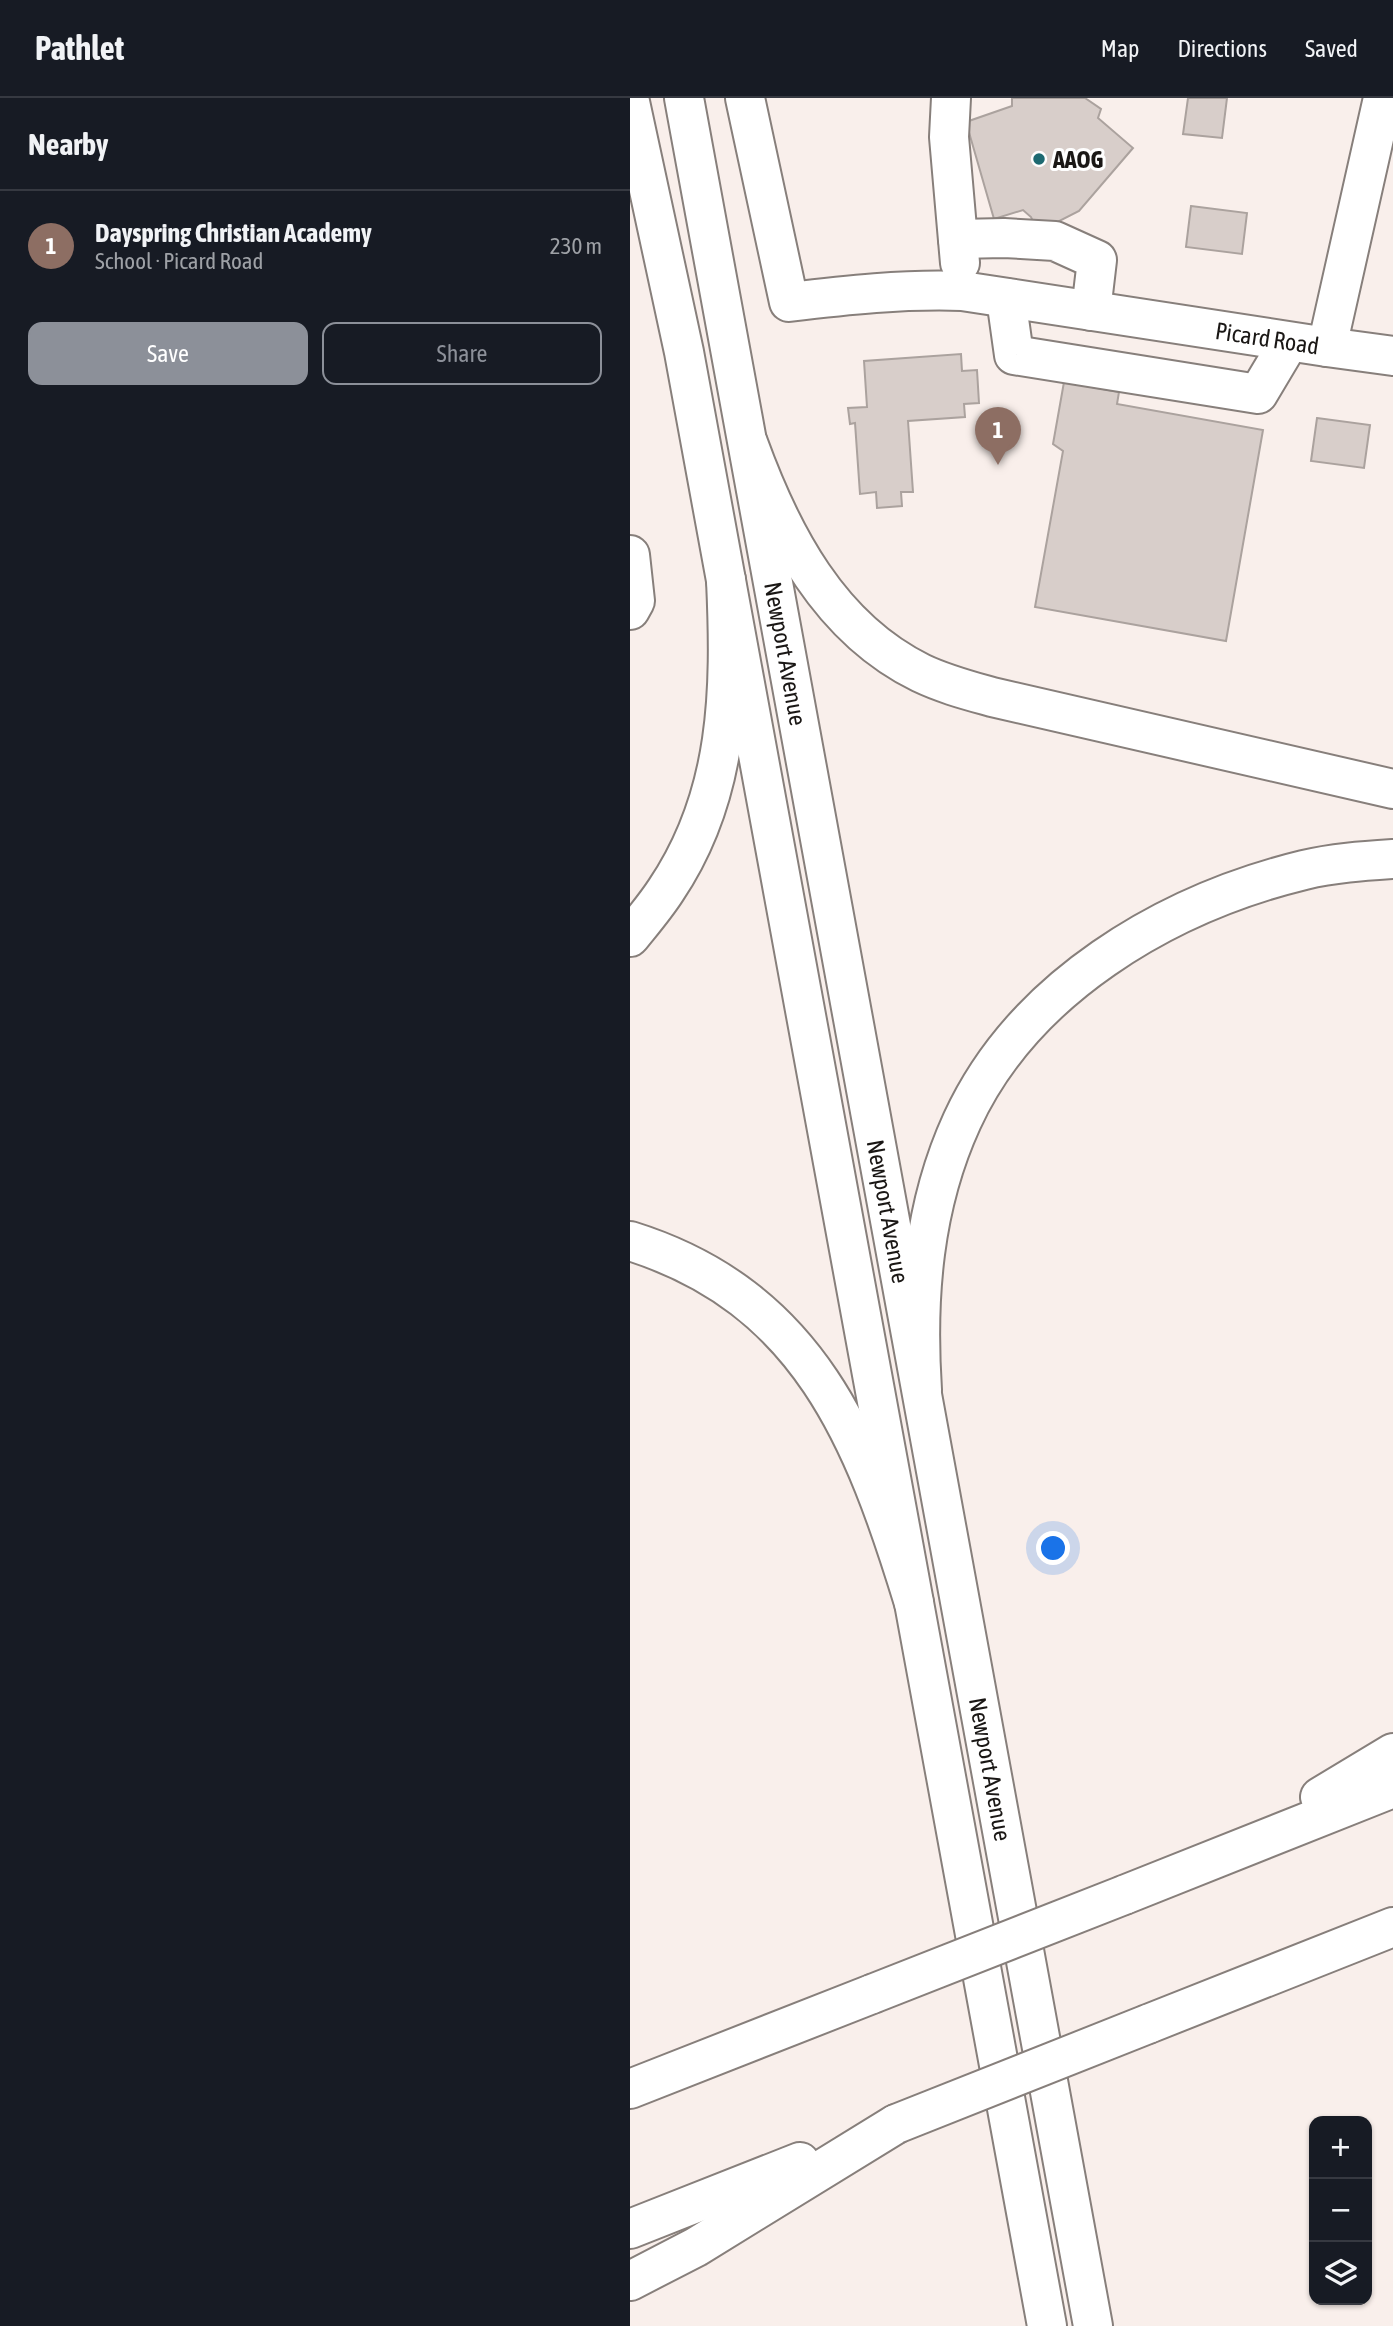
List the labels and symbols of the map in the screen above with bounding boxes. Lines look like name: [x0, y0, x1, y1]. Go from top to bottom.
place label: AAOG: [1052, 146, 1104, 173]
marker: AAOG: [1031, 151, 1047, 167]
street label: Picard Road: [1214, 317, 1321, 359]
pin: 1: [975, 407, 1021, 465]
street label: Newport Avenue: [760, 580, 812, 728]
street label: Newport Avenue: [862, 1137, 915, 1285]
your location: [1036, 1531, 1070, 1565]
street label: Newport Avenue: [964, 1695, 1017, 1843]

